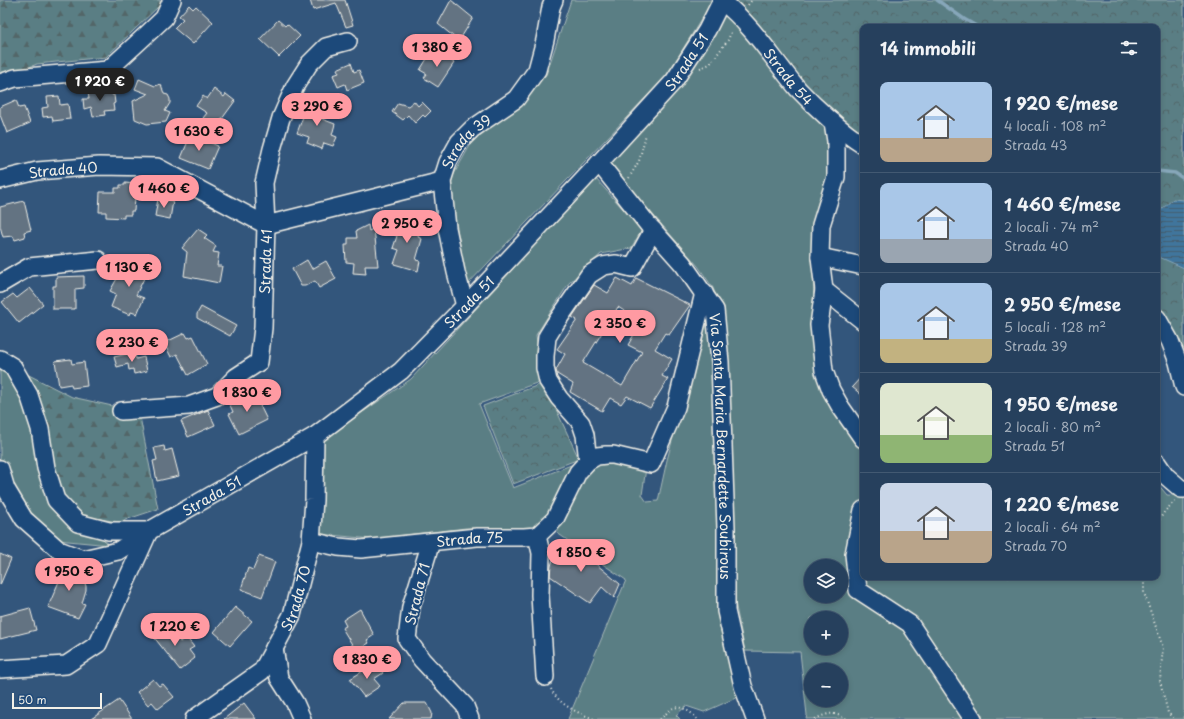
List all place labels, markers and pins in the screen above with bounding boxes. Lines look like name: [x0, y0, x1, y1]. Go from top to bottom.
pin: 1 380 €: [400, 34, 474, 68]
pin: 1 920 €: [63, 68, 137, 102]
pin: 3 290 €: [280, 93, 354, 127]
pin: 1 630 €: [162, 118, 236, 152]
pin: 1 460 €: [127, 175, 201, 209]
pin: 2 950 €: [370, 210, 444, 244]
pin: 1 130 €: [92, 254, 166, 288]
pin: 2 350 €: [583, 310, 657, 344]
pin: 2 230 €: [95, 329, 169, 363]
pin: 1 830 €: [210, 379, 284, 413]
pin: 1 850 €: [544, 539, 618, 573]
pin: 1 950 €: [32, 558, 106, 592]
pin: 1 220 €: [138, 613, 212, 647]
pin: 1 830 €: [330, 646, 404, 680]

